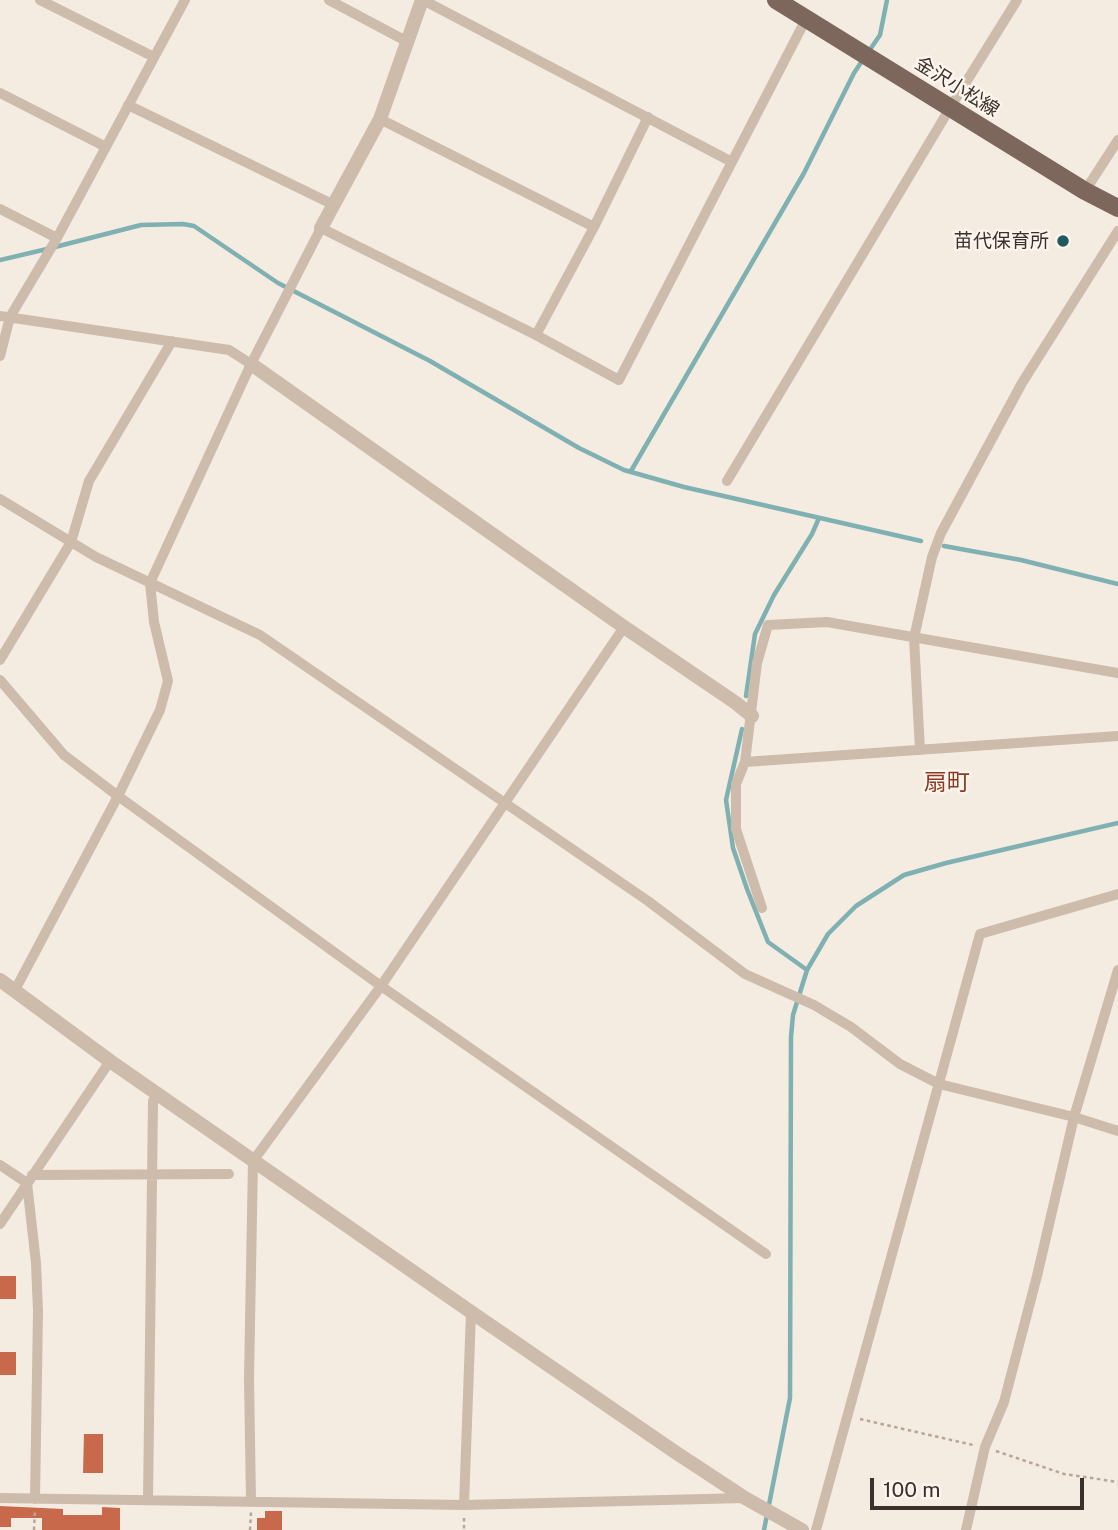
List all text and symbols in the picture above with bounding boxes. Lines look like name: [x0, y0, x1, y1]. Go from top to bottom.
street label: 金沢小松線: [911, 52, 1003, 122]
place label: 苗代保育所: [954, 230, 1049, 252]
marker: 苗代保育所: [1055, 233, 1071, 249]
district label: 扇町: [924, 769, 970, 797]
scale bar: [873, 1464, 1086, 1508]
text: 100 m: [883, 1477, 940, 1502]

